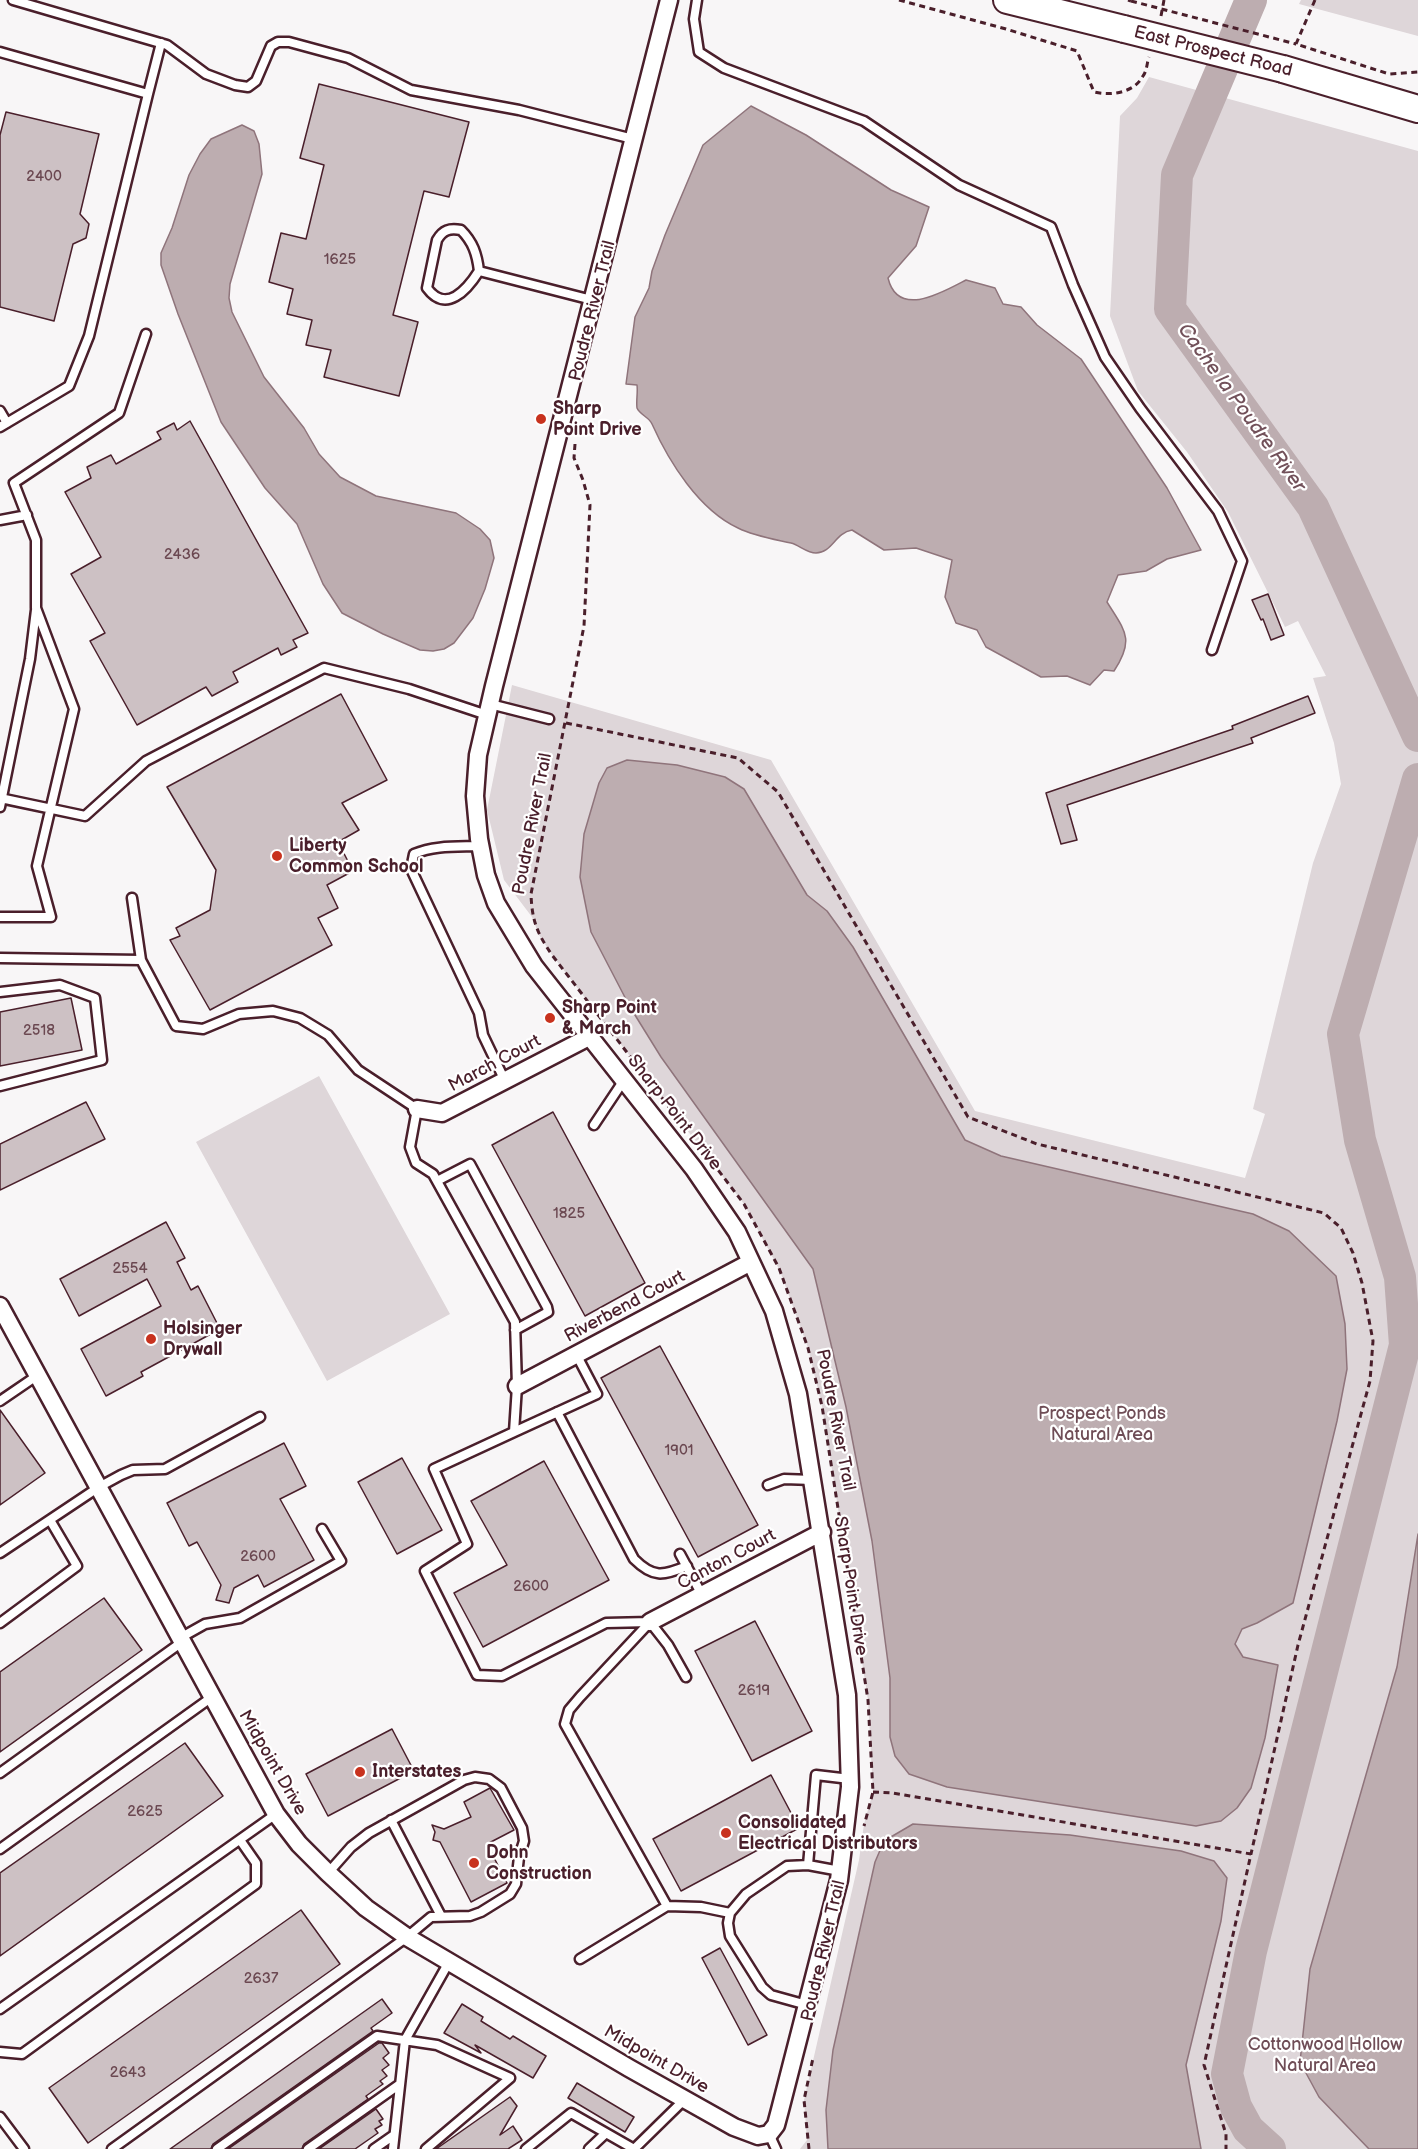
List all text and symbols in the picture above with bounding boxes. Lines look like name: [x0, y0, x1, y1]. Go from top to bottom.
street label: East Prospect Road: [1132, 22, 1294, 82]
house number: 2400: [26, 168, 62, 186]
street label: Poudre River Trail: [565, 239, 621, 383]
house number: 1625: [324, 251, 356, 269]
water label: Cache la Poudre River: [1172, 319, 1310, 497]
place label: Sharp Point Drive: [553, 398, 642, 440]
marker: Sharp Point Drive: [534, 412, 548, 426]
house number: 2436: [164, 546, 200, 564]
street label: Poudre River Trail: [509, 751, 557, 897]
place label: Liberty Common School: [289, 835, 424, 878]
marker: Liberty Common School: [270, 849, 284, 863]
place label: Sharp Point & March: [562, 997, 657, 1040]
marker: Sharp Point & March: [543, 1011, 557, 1025]
house number: 2518: [23, 1022, 55, 1040]
street label: March Court: [445, 1031, 545, 1097]
street label: Sharp Point Drive: [622, 1051, 726, 1175]
house number: 1825: [553, 1205, 585, 1223]
house number: 2554: [112, 1260, 148, 1278]
street label: Riverbend Court: [561, 1266, 689, 1348]
place label: Holsinger Drywall: [163, 1318, 242, 1360]
marker: Holsinger Drywall: [144, 1332, 158, 1346]
street label: Poudre River Trail: [811, 1347, 859, 1493]
park label: Prospect Ponds Natural Area: [1038, 1403, 1166, 1446]
house number: 1901: [664, 1442, 694, 1460]
street label: Sharp Point Drive: [828, 1515, 872, 1657]
street label: Canton Court: [674, 1525, 780, 1595]
house number: 2600: [240, 1548, 276, 1566]
house number: 2600: [513, 1578, 549, 1596]
house number: 2619: [738, 1682, 770, 1700]
street label: Midpoint Drive: [233, 1707, 311, 1819]
place label: Interstates: [372, 1761, 461, 1783]
marker: Interstates: [353, 1765, 367, 1779]
house number: 2625: [127, 1803, 163, 1821]
place label: Consolidated Electrical Distributors: [738, 1812, 918, 1854]
marker: Consolidated Electrical Distributors: [719, 1826, 733, 1840]
place label: Dohn Construction: [486, 1842, 592, 1884]
marker: Dohn Construction: [467, 1856, 481, 1870]
street label: Poudre River Trail: [797, 1878, 851, 2024]
house number: 2637: [244, 1970, 278, 1988]
street label: Midpoint Drive: [600, 2021, 712, 2099]
park label: Cottonwood Hollow Natural Area: [1248, 2034, 1402, 2076]
house number: 2643: [110, 2064, 146, 2082]

